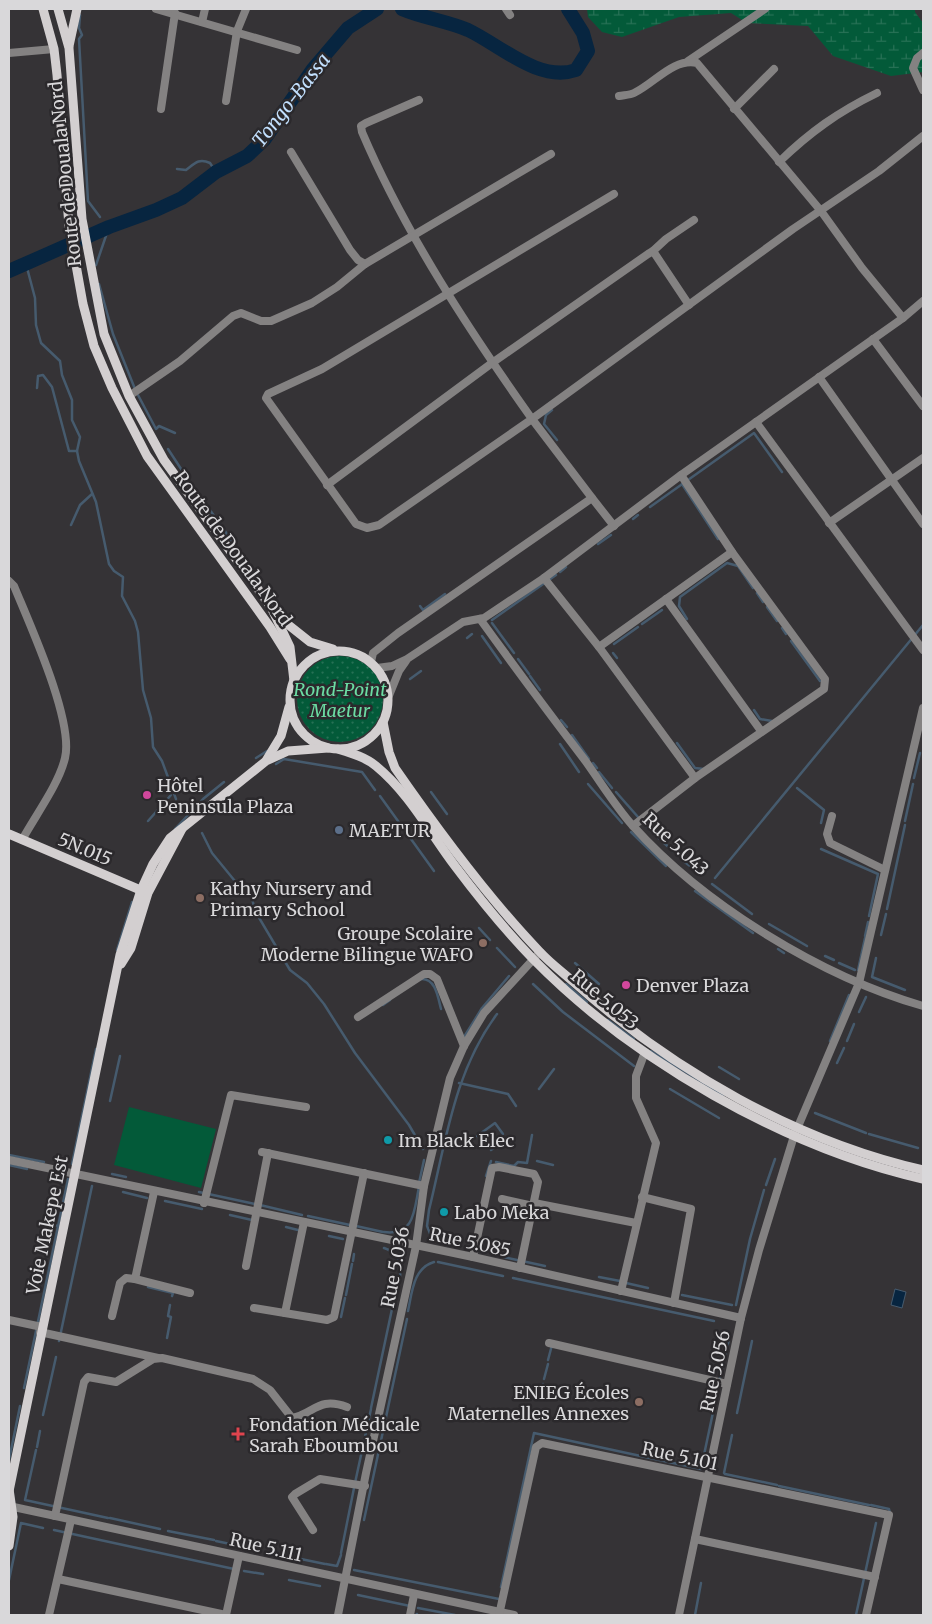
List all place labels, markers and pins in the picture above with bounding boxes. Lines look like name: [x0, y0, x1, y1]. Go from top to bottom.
place label: Hôtel Peninsula Plaza: [157, 774, 294, 818]
marker: Hôtel Peninsula Plaza: [141, 789, 153, 801]
place label: MAETUR: [349, 819, 430, 842]
marker: MAETUR: [333, 824, 345, 836]
place label: Kathy Nursery and Primary School: [210, 877, 372, 921]
marker: Kathy Nursery and Primary School: [194, 892, 206, 904]
place label: Groupe Scolaire Moderne Bilingue WAFO: [261, 922, 473, 966]
marker: Groupe Scolaire Moderne Bilingue WAFO: [477, 937, 489, 949]
place label: Denver Plaza: [636, 974, 749, 997]
marker: Denver Plaza: [620, 979, 632, 991]
place label: Im Black Elec: [398, 1129, 514, 1152]
marker: Im Black Elec: [382, 1134, 394, 1146]
place label: Labo Meka: [454, 1201, 550, 1224]
marker: Labo Meka: [438, 1206, 450, 1218]
place label: ENIEG Écoles Maternelles Annexes: [448, 1381, 629, 1425]
marker: ENIEG Écoles Maternelles Annexes: [633, 1396, 645, 1408]
place label: Fondation Médicale Sarah Eboumbou: [249, 1413, 420, 1457]
marker: Fondation Médicale Sarah Eboumbou: [231, 1427, 245, 1441]

